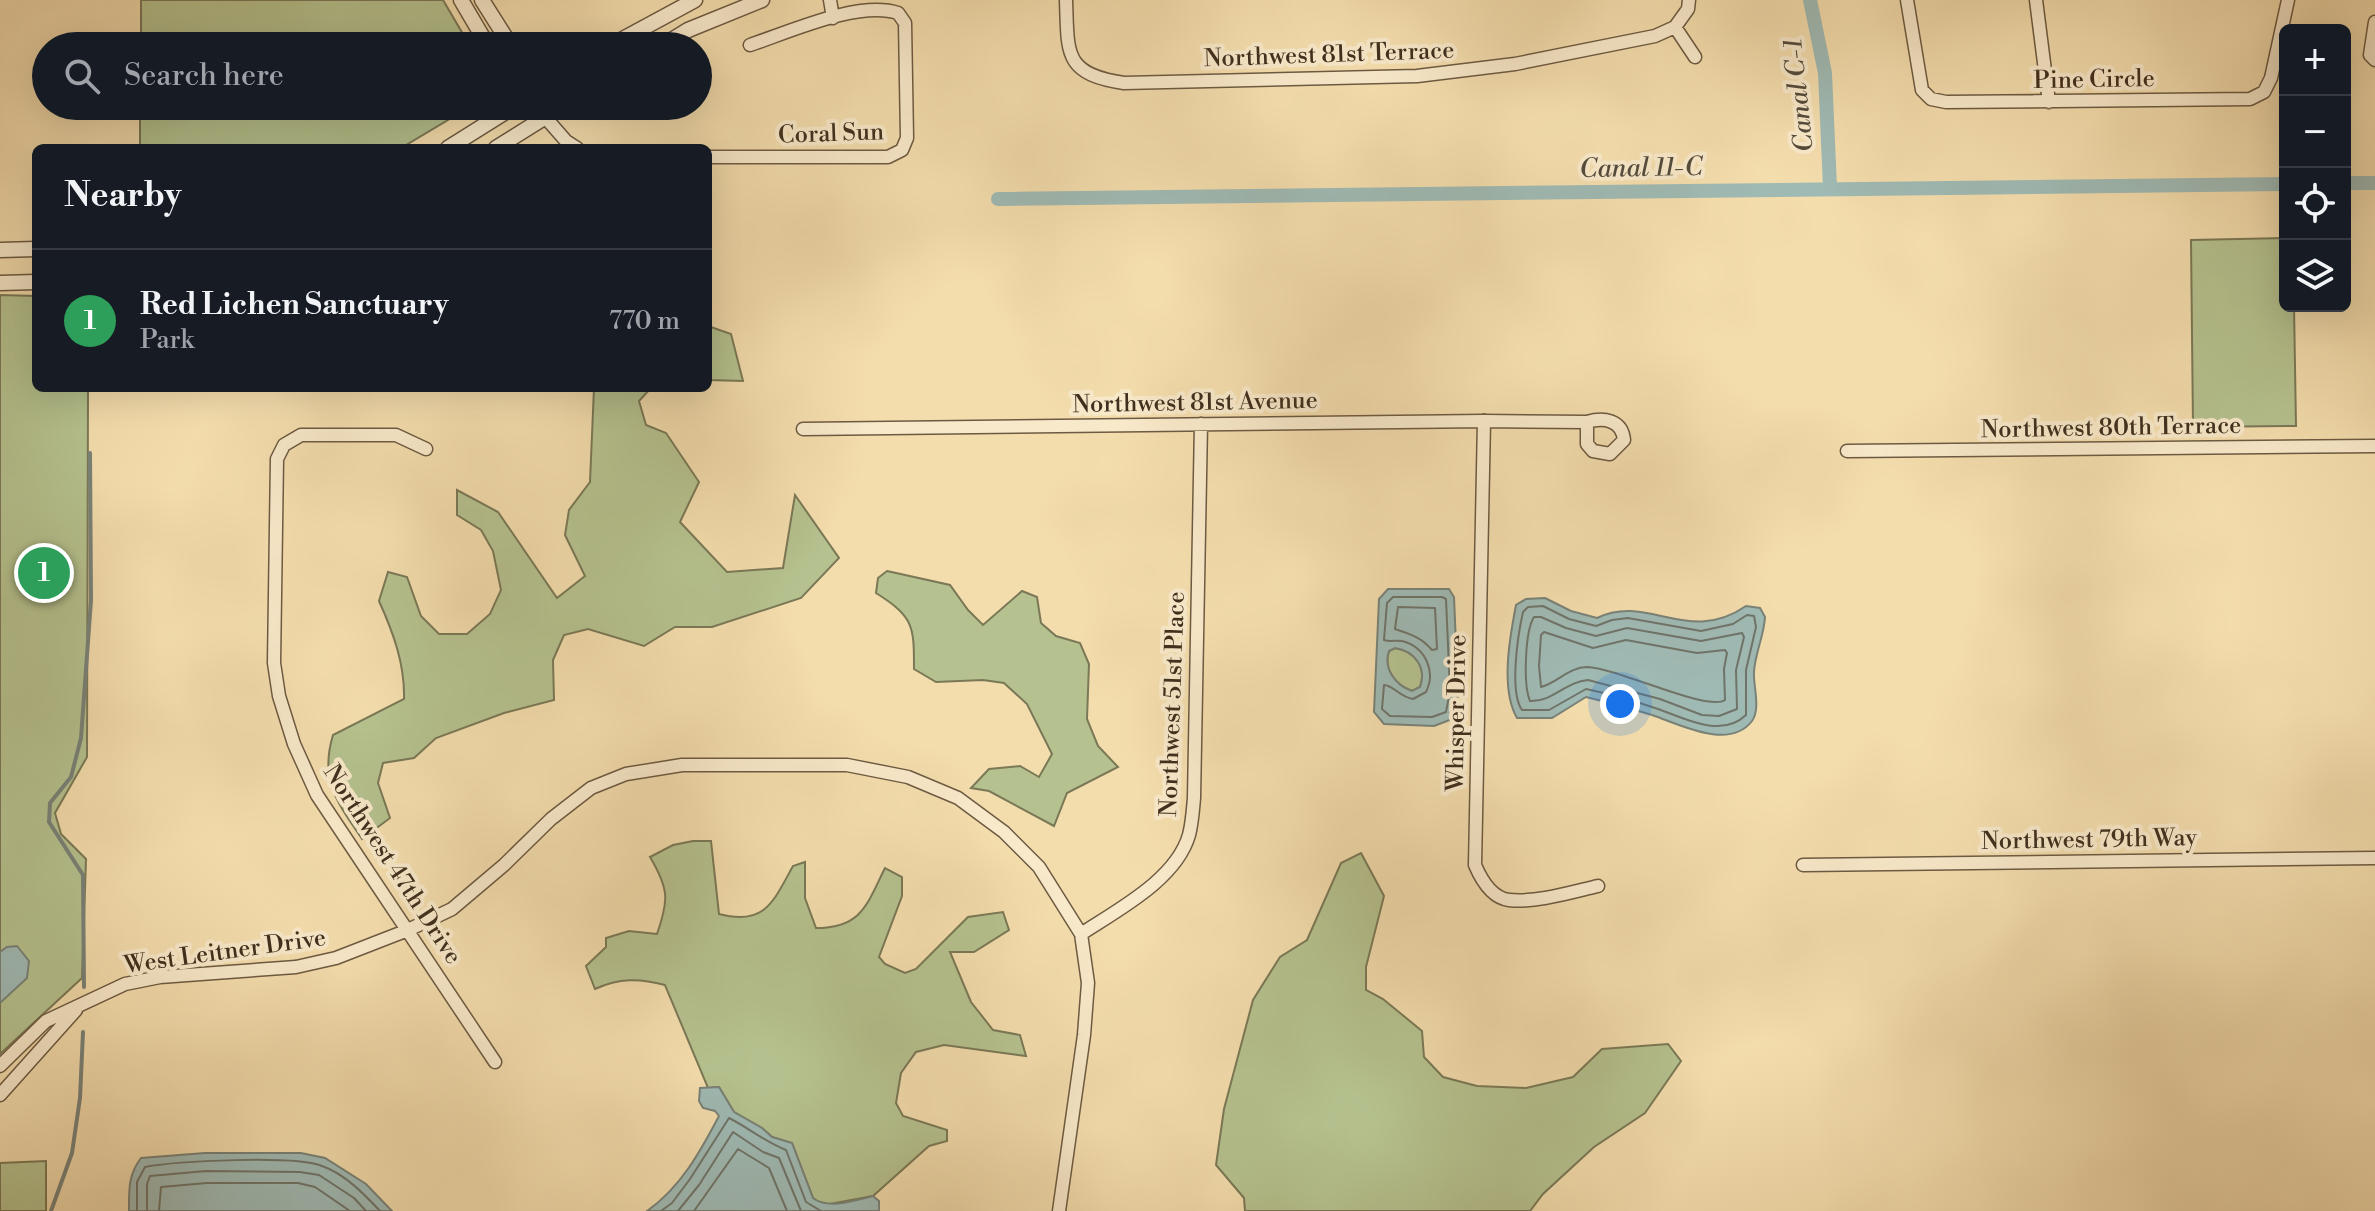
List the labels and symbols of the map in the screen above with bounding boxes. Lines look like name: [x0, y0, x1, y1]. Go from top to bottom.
street label: Northwest 81st Terrace: [1203, 36, 1455, 74]
water label: Canal C-1: [1777, 37, 1821, 154]
street label: Pine Circle: [2033, 64, 2155, 96]
street label: Coral Sun: [777, 117, 885, 151]
water label: Canal 11-C: [1579, 151, 1704, 185]
street label: Northwest 81st Avenue: [1072, 386, 1318, 420]
street label: Northwest 80th Terrace: [1980, 411, 2242, 445]
pin: 1: [18, 543, 70, 603]
street label: Northwest 51st Place: [1154, 591, 1192, 817]
street label: Whisper Drive: [1441, 634, 1473, 793]
your location: [1600, 684, 1640, 724]
street label: Northwest 47th Drive: [316, 759, 468, 970]
street label: Northwest 79th Way: [1981, 823, 2198, 857]
street label: West Leitner Drive: [121, 923, 328, 981]

